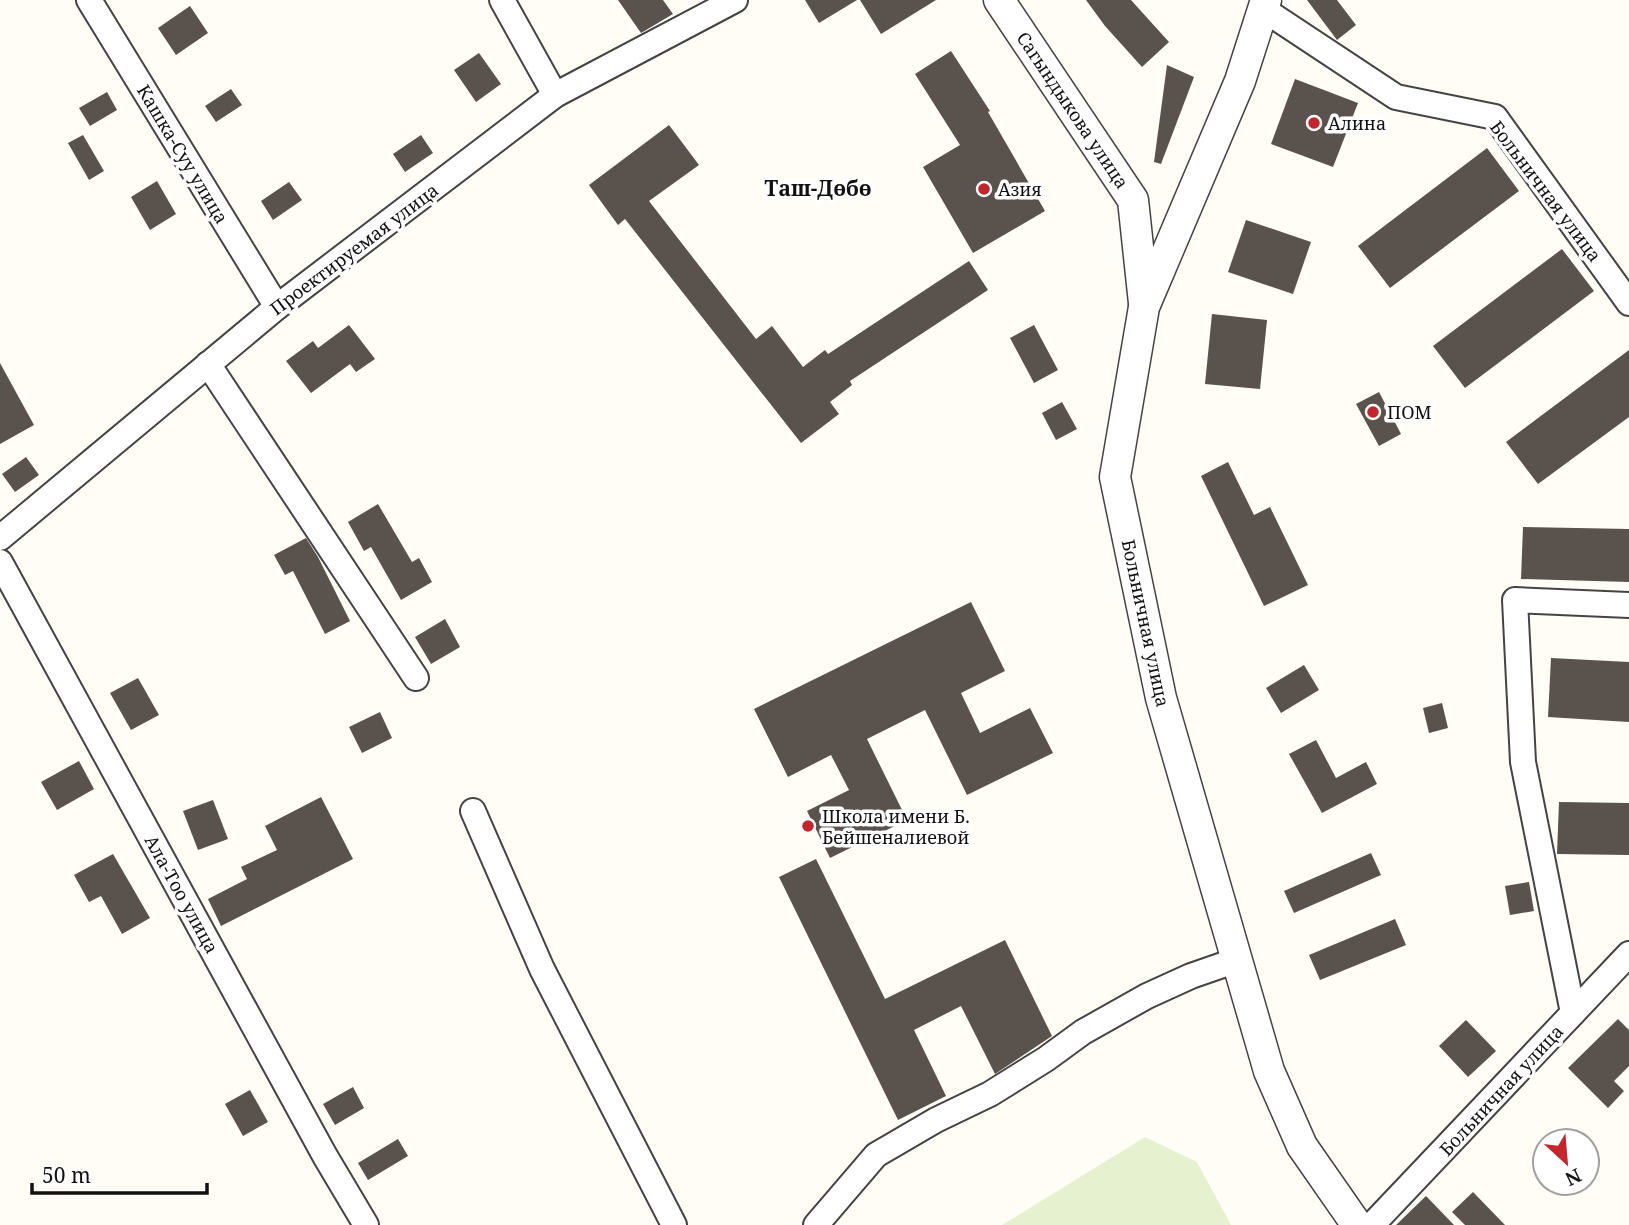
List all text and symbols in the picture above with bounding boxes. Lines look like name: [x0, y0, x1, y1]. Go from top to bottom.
street label: Сагындыкова улица: [1012, 27, 1134, 193]
street label: Кашка-Суу улица: [132, 80, 234, 228]
place label: Алина: [1328, 111, 1386, 135]
marker: Алина: [1306, 115, 1322, 131]
street label: Больничная улица: [1485, 116, 1607, 266]
district label: Таш-Дөбө: [764, 174, 872, 202]
place label: Азия: [998, 177, 1042, 201]
street label: Проектируемая улица: [265, 178, 443, 320]
marker: Азия: [976, 181, 992, 197]
place label: ПОМ: [1387, 400, 1432, 424]
marker: ПОМ: [1365, 404, 1381, 420]
street label: Больничная улица: [1116, 537, 1176, 709]
place label: Школа имени Б. Бейшеналиевой: [822, 804, 970, 849]
marker: Школа имени Б. Бейшеналиевой: [800, 818, 816, 834]
street label: Ала-Тоо улица: [140, 831, 224, 957]
street label: Больничная улица: [1434, 1019, 1568, 1161]
north arrow: [1531, 1127, 1601, 1197]
scale bar: [32, 1152, 206, 1196]
text: 50 m: [42, 1161, 91, 1189]
text: N: [1561, 1162, 1586, 1192]

